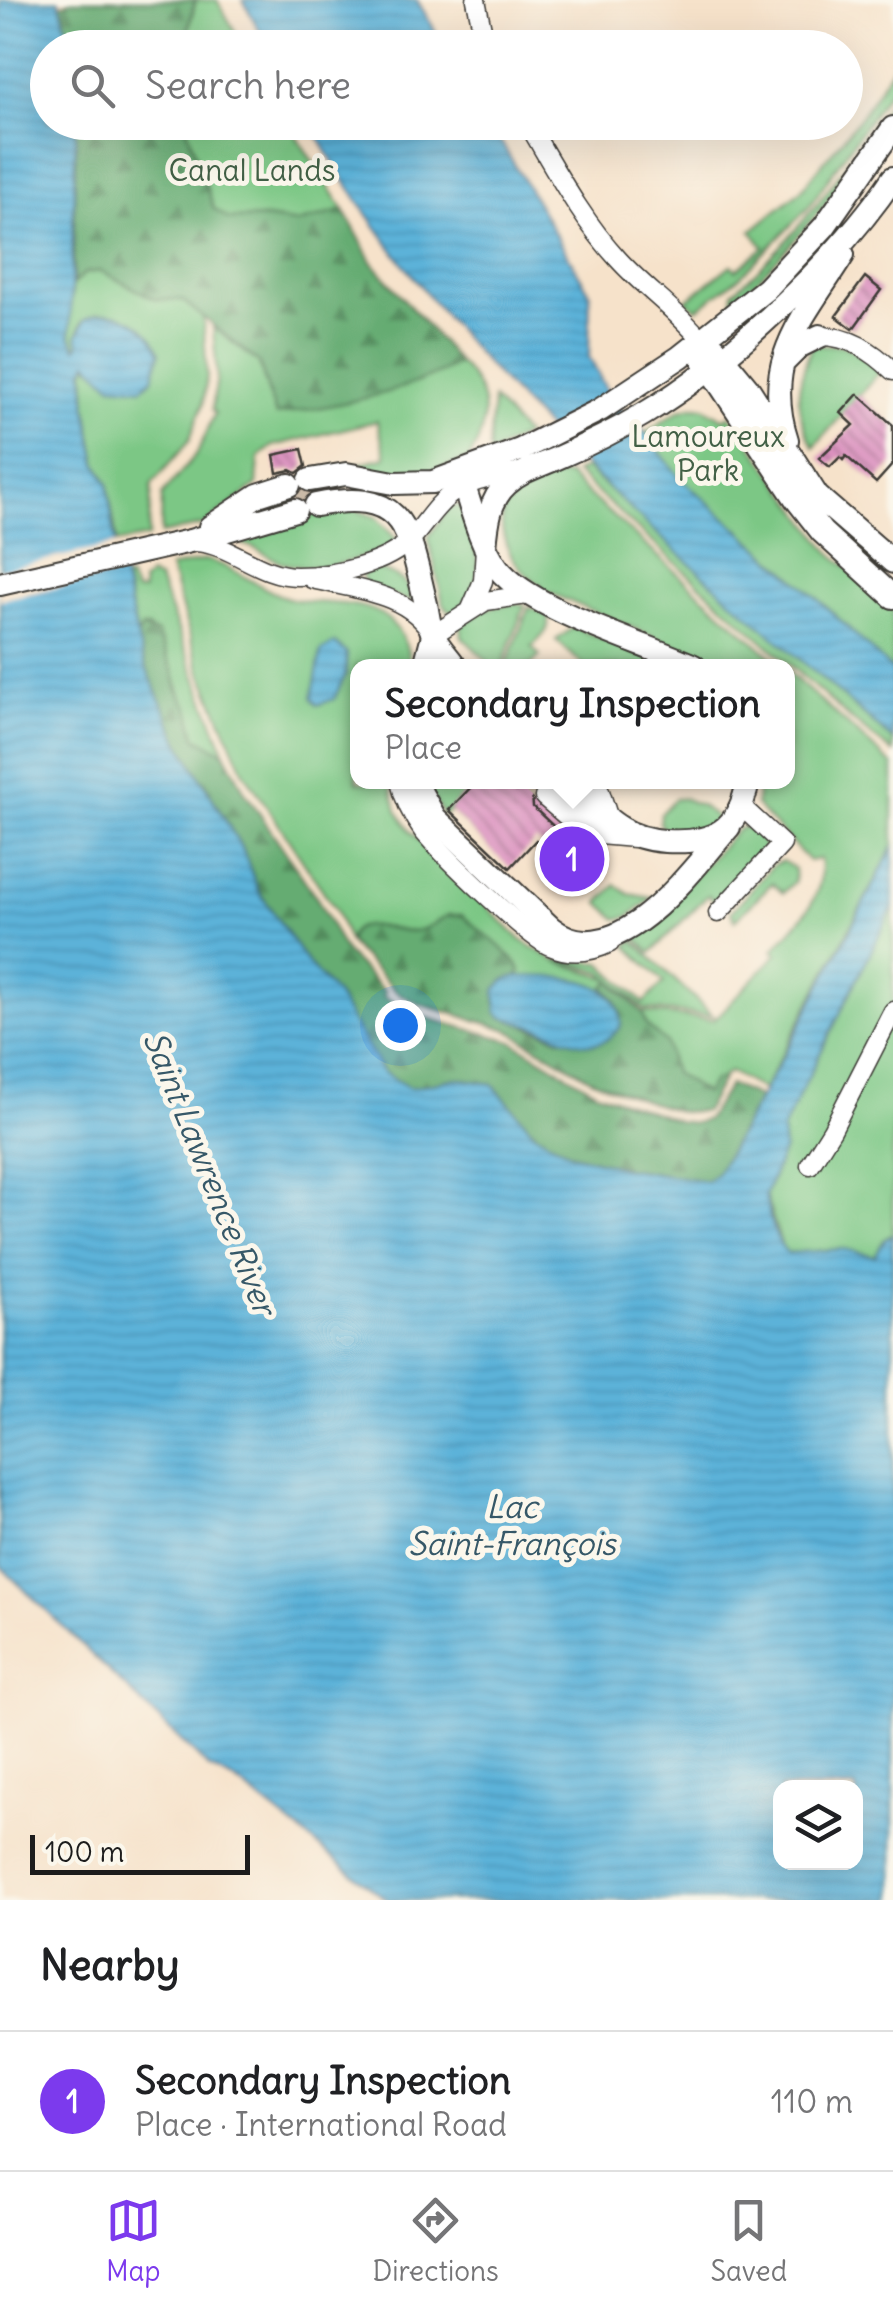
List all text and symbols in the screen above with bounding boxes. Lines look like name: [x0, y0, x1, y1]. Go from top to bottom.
search box: [30, 30, 863, 140]
icon: search: [65, 58, 120, 113]
text: Search here: [145, 62, 351, 109]
park label: Canal Lands: [169, 151, 335, 189]
park label: Lamoureux Park: [631, 417, 785, 489]
popup: [350, 659, 795, 789]
text: Secondary Inspection: [385, 680, 760, 727]
text: Place: [385, 727, 462, 768]
pin: 1: [540, 822, 604, 896]
your location: [375, 1000, 426, 1051]
water label: Saint Lawrence River: [134, 1025, 287, 1324]
water label: Lac Saint-François: [408, 1486, 617, 1564]
map controls: [773, 1780, 863, 1870]
button: layers: [773, 1780, 863, 1870]
scale bar: [30, 1830, 250, 1874]
text: 100 m: [45, 1834, 124, 1870]
text: Nearby: [40, 1939, 179, 1991]
text: Secondary Inspection: [135, 2057, 511, 2104]
text: 1: [66, 2081, 79, 2122]
text: 110 m: [771, 2081, 853, 2122]
text: Place · International Road: [135, 2104, 507, 2145]
tab: Map: [106, 2193, 161, 2289]
tab: Directions: [372, 2193, 499, 2289]
tab: Saved: [710, 2193, 787, 2289]

